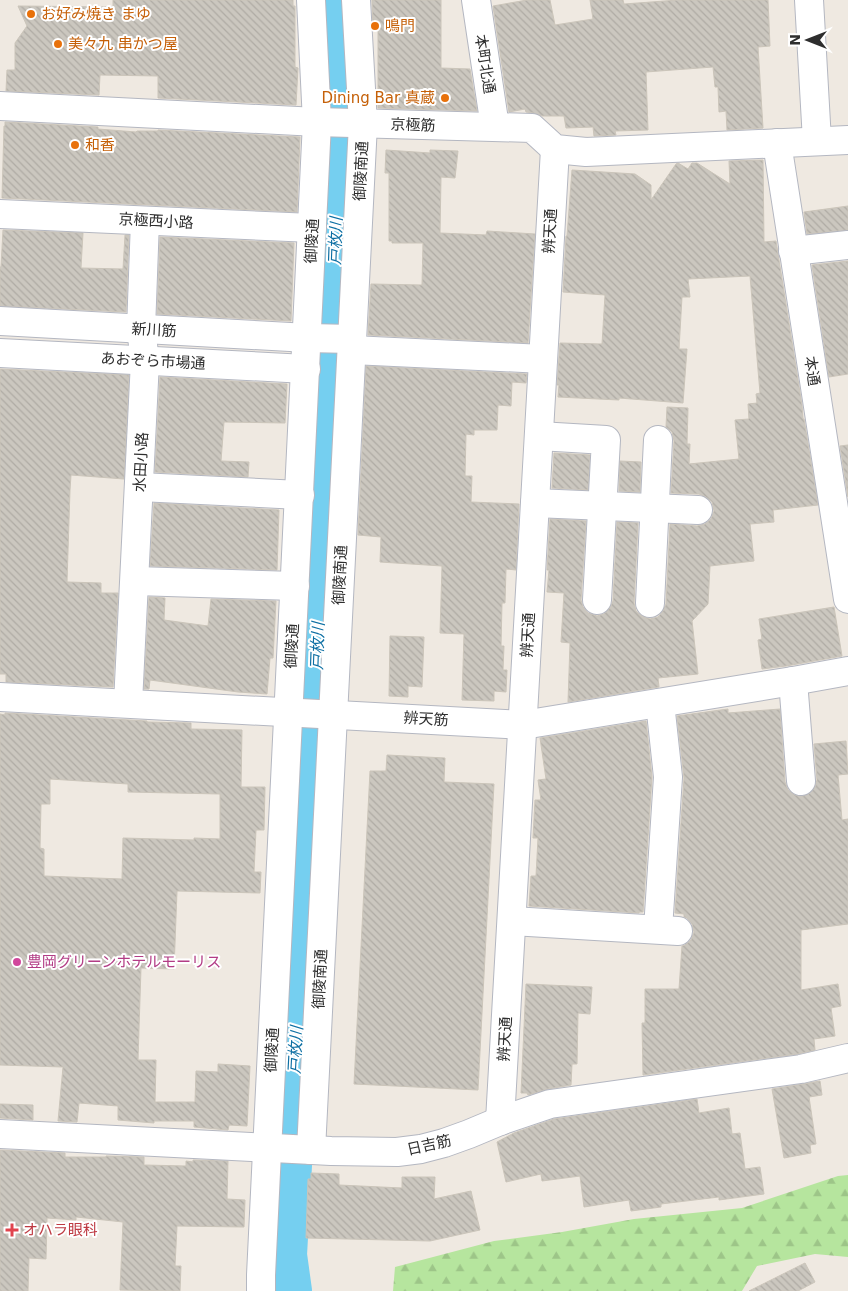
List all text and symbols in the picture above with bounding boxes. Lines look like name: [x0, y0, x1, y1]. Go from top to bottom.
place label: お好み焼き まゆ: [41, 5, 151, 23]
marker: お好み焼き まゆ: [25, 8, 37, 20]
north arrow: [783, 15, 833, 65]
place label: 鳴門: [385, 17, 415, 35]
marker: 鳴門: [369, 20, 381, 32]
street label: 本町北通: [471, 33, 499, 95]
text: N: [787, 34, 803, 46]
place label: 美々九 串かつ屋: [68, 35, 178, 53]
marker: 美々九 串かつ屋: [52, 38, 64, 50]
place label: Dining Bar 真蔵: [321, 89, 435, 107]
marker: Dining Bar 真蔵: [439, 92, 451, 104]
street label: 京極筋: [390, 115, 436, 135]
place label: 和香: [85, 136, 115, 154]
marker: 和香: [69, 139, 81, 151]
street label: 御陵南通: [350, 141, 372, 201]
street label: 辨天通: [540, 208, 560, 254]
street label: 京極西小路: [118, 210, 194, 232]
water label: 戸枚川: [325, 215, 346, 265]
street label: 御陵通: [302, 218, 322, 264]
street label: 新川筋: [131, 320, 177, 340]
street label: あおぞら市場通: [100, 349, 206, 373]
street label: 本通: [801, 355, 823, 387]
street label: 水田小路: [130, 432, 152, 492]
street label: 御陵南通: [329, 545, 351, 605]
street label: 辨天通: [518, 612, 538, 658]
water label: 戸枚川: [307, 620, 328, 670]
street label: 御陵通: [282, 623, 302, 669]
street label: 辨天筋: [403, 709, 449, 729]
street label: 御陵南通: [309, 949, 331, 1009]
place label: 豊岡グリーンホテルモーリス: [27, 953, 221, 971]
marker: 豊岡グリーンホテルモーリス: [11, 956, 23, 968]
street label: 辨天通: [495, 1016, 515, 1062]
water label: 戸枚川: [285, 1024, 306, 1074]
street label: 御陵通: [262, 1027, 282, 1073]
street label: 日吉筋: [405, 1131, 453, 1159]
place label: オハラ眼科: [23, 1221, 98, 1239]
marker: オハラ眼科: [5, 1223, 19, 1237]

